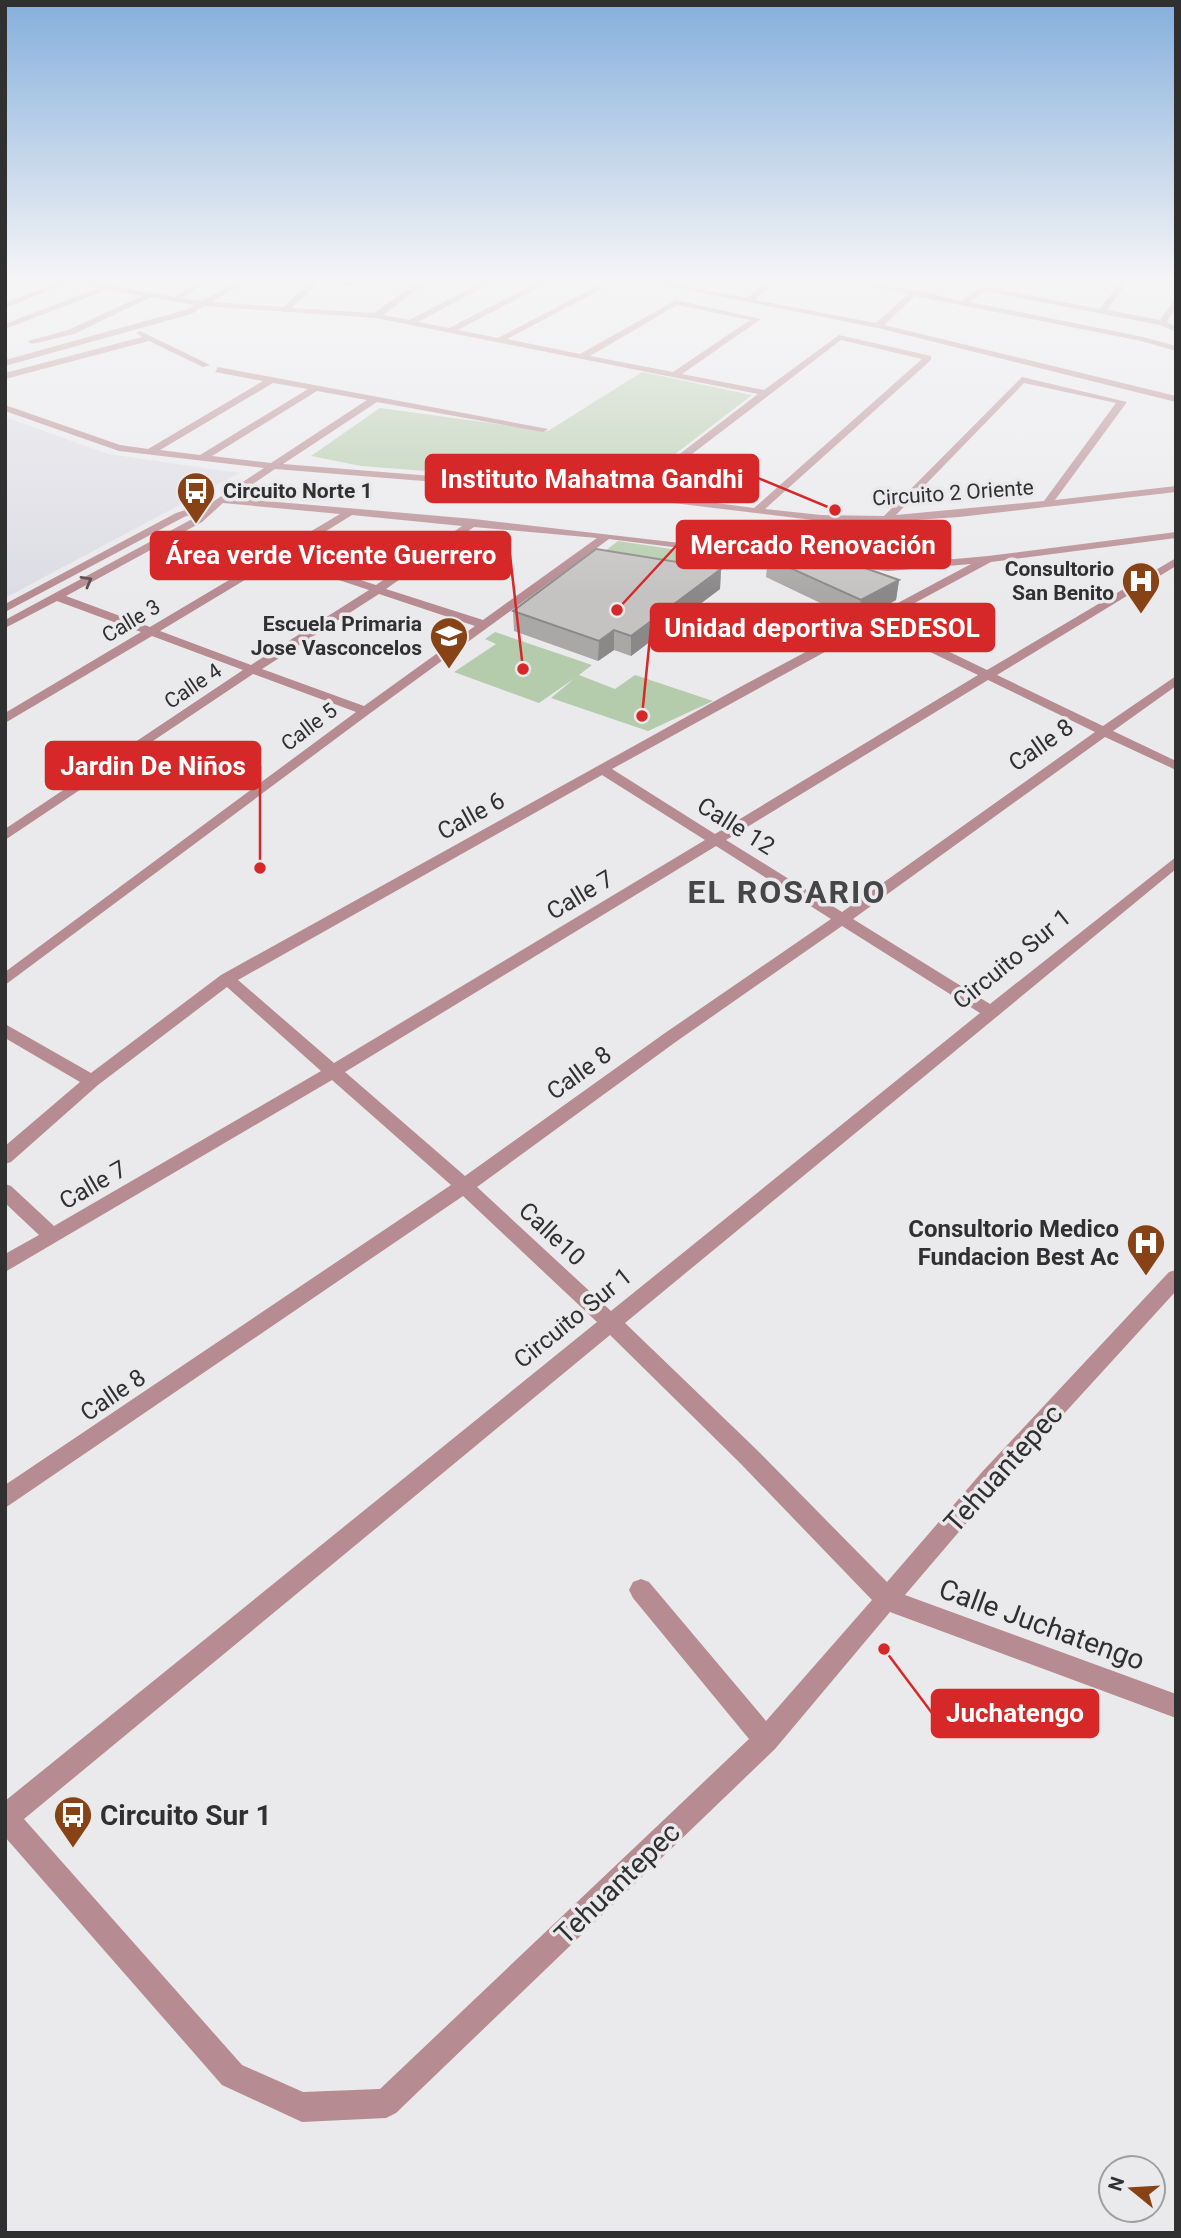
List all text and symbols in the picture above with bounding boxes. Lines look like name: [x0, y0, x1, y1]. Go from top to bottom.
callout: Instituto Mahatma Gandhi: [426, 455, 758, 502]
text: Instituto Mahatma Gandhi: [440, 464, 744, 494]
bus stop icon: Circuito Norte 1: [175, 470, 217, 525]
street label: Circuito 2 Oriente: [872, 475, 1034, 511]
place label: Circuito Norte 1: [223, 479, 373, 503]
callout: Mercado Renovación: [677, 521, 950, 568]
text: Mercado Renovación: [690, 530, 936, 560]
callout: Área verde Vicente Guerrero: [151, 532, 510, 579]
text: Área verde Vicente Guerrero: [166, 540, 496, 570]
place label: Consultorio San Benito: [1005, 557, 1114, 605]
hospital icon: Consultorio San Benito: [1120, 560, 1162, 615]
one-way arrow: [79, 576, 92, 589]
street label: Calle 3: [98, 594, 164, 648]
callout: Unidad deportiva SEDESOL: [651, 604, 994, 651]
place label: Escuela Primaria Jose Vasconcelos: [251, 612, 422, 660]
text: Unidad deportiva SEDESOL: [664, 613, 980, 643]
school or university icon: Escuela Primaria Jose Vasconcelos: [428, 615, 470, 670]
street label: Calle 4: [160, 658, 226, 714]
street label: Calle 5: [276, 698, 342, 756]
street label: Calle 8: [1003, 713, 1079, 777]
callout: Jardin De Niños: [46, 742, 260, 789]
text: Jardin De Niños: [60, 751, 246, 781]
street label: Calle 6: [433, 786, 509, 846]
street label: Calle 12: [692, 791, 780, 861]
street label: Calle 7: [542, 864, 618, 926]
district label: EL ROSARIO: [688, 873, 886, 911]
street label: Circuito Sur 1: [948, 903, 1076, 1015]
street label: Calle 8: [541, 1040, 617, 1106]
street label: Calle 7: [55, 1155, 131, 1215]
street label: Calle10: [513, 1196, 591, 1272]
place label: Consultorio Medico Fundacion Best Ac: [908, 1215, 1119, 1271]
hospital icon: Consultorio Medico Fundacion Best Ac: [1125, 1222, 1167, 1277]
street label: Circuito Sur 1: [509, 1262, 637, 1374]
street label: Calle 8: [75, 1363, 151, 1427]
street label: Tehuantepec: [937, 1397, 1069, 1539]
street label: Calle Juchatengo: [935, 1572, 1149, 1677]
callout: Juchatengo: [932, 1690, 1098, 1737]
text: Juchatengo: [946, 1698, 1084, 1728]
bus stop icon: Circuito Sur 1: [52, 1794, 94, 1849]
place label: Circuito Sur 1: [100, 1799, 271, 1832]
street label: Tehuantepec: [548, 1816, 687, 1951]
north arrow: [1097, 2154, 1167, 2224]
text: N: [1103, 2174, 1129, 2194]

